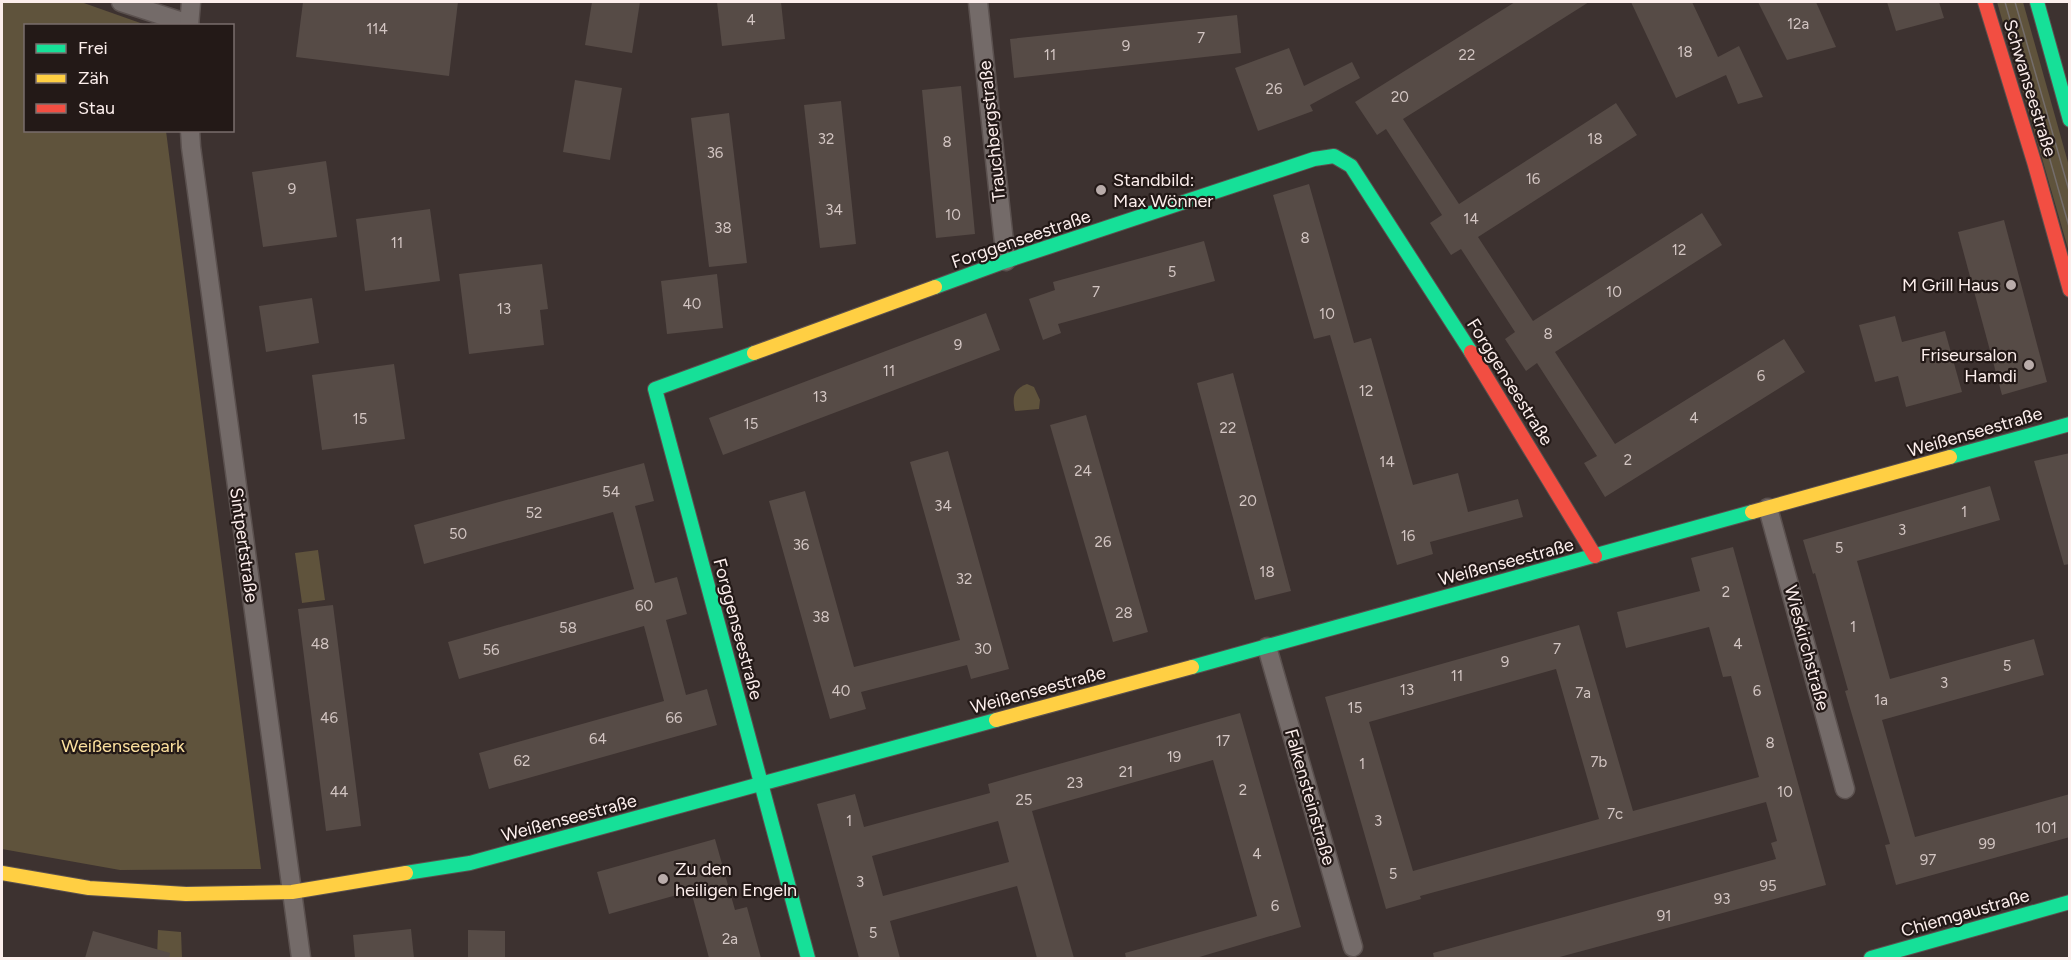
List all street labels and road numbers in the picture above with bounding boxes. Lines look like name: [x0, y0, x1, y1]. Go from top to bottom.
street label: Schwanseestraße: [1999, 17, 2061, 159]
street label: Trauchbergstraße: [974, 59, 1010, 203]
street label: Forggenseestraße: [949, 205, 1094, 273]
street label: Forggenseestraße: [1462, 314, 1558, 450]
street label: Weißenseestraße: [1905, 402, 2045, 462]
street label: Sintpertstraße: [225, 486, 263, 604]
street label: Weißenseestraße: [1436, 533, 1576, 591]
street label: Forggenseestraße: [709, 556, 768, 702]
street label: Wieskirchstraße: [1780, 583, 1834, 713]
street label: Weißenseestraße: [968, 661, 1108, 719]
street label: Falkensteinstraße: [1280, 726, 1340, 868]
street label: Weißenseestraße: [499, 789, 639, 847]
street label: Chiemgaustraße: [1898, 884, 2032, 942]

